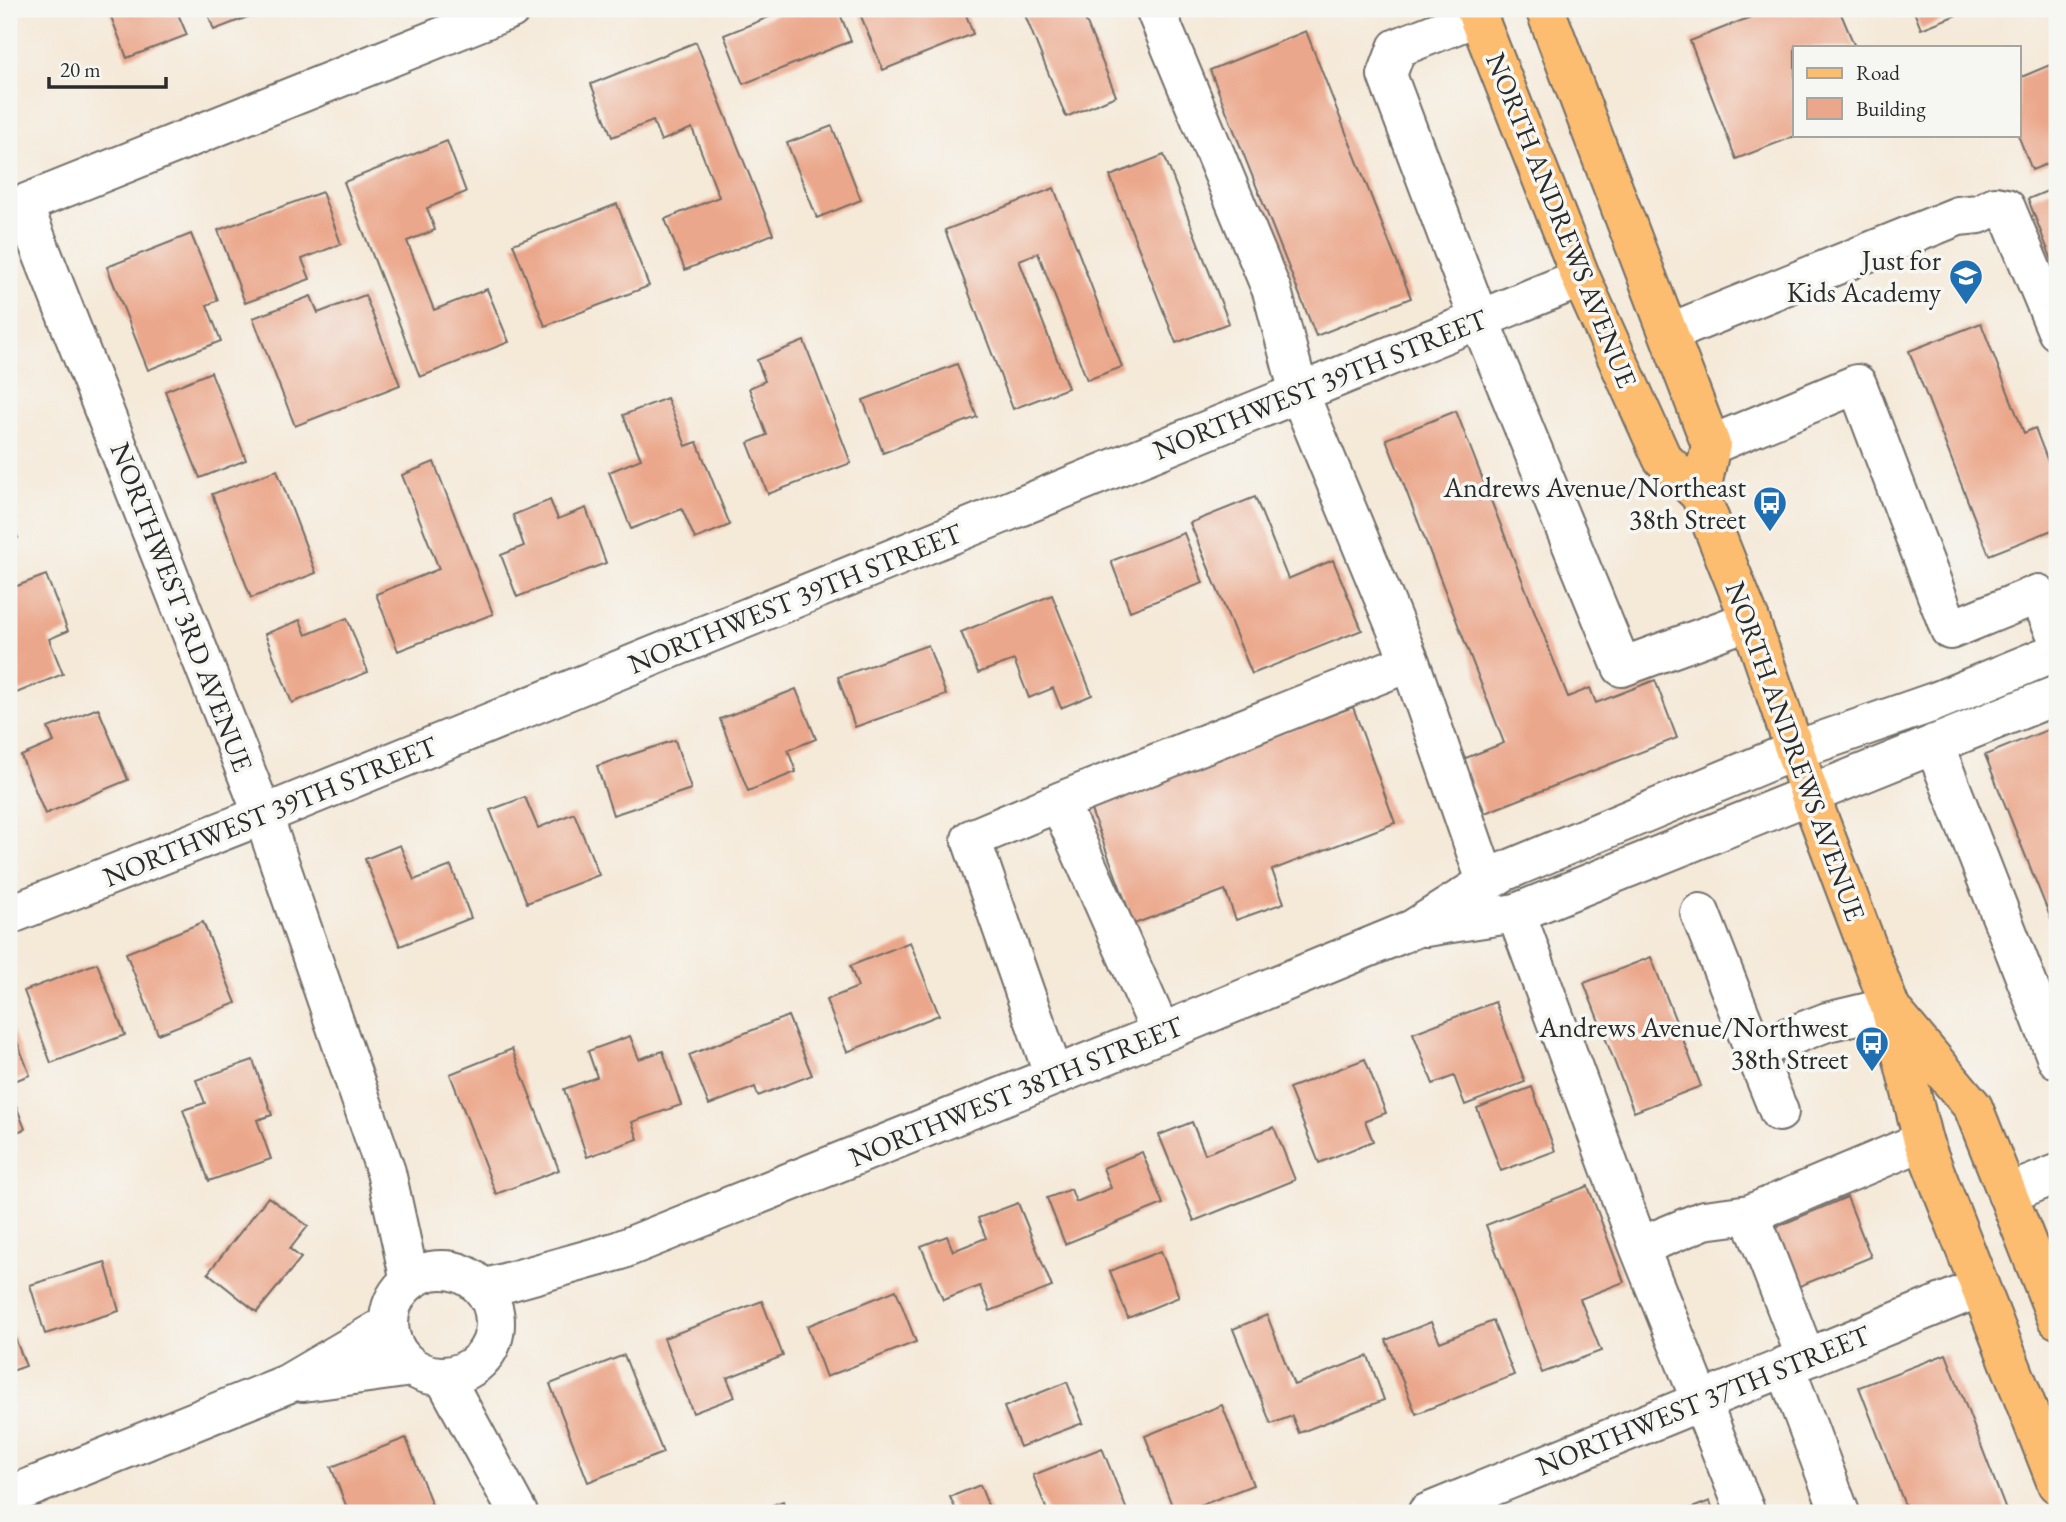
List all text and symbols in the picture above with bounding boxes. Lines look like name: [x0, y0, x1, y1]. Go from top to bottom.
scale bar: [49, 46, 166, 90]
legend: [1793, 46, 2021, 136]
street label: NORTH ANDREWS AVENUE: [1478, 47, 1646, 393]
text: 20 m: [60, 56, 101, 83]
text: Road: [1856, 59, 1900, 86]
text: Building: [1856, 95, 1926, 122]
place label: Just for Kids Academy: [1787, 242, 1942, 310]
school or university icon: Just for Kids Academy: [1947, 257, 1985, 306]
street label: NORTHWEST 39TH STREET: [1148, 300, 1492, 468]
street label: NORTHWEST 3RD AVENUE: [103, 437, 262, 777]
place label: Andrews Avenue/Northeast 38th Street: [1443, 469, 1746, 537]
bus stop icon: Andrews Avenue/Northeast 38th Street: [1751, 484, 1789, 533]
street label: NORTHWEST 39TH STREET: [623, 514, 967, 682]
street label: NORTH ANDREWS AVENUE: [1718, 576, 1874, 926]
street label: NORTHWEST 39TH STREET: [98, 727, 442, 895]
street label: NORTHWEST 38TH STREET: [844, 1007, 1188, 1175]
place label: Andrews Avenue/Northwest 38th Street: [1538, 1009, 1848, 1077]
bus stop icon: Andrews Avenue/Northwest 38th Street: [1853, 1024, 1891, 1073]
street label: NORTHWEST 37TH STREET: [1531, 1316, 1875, 1484]

